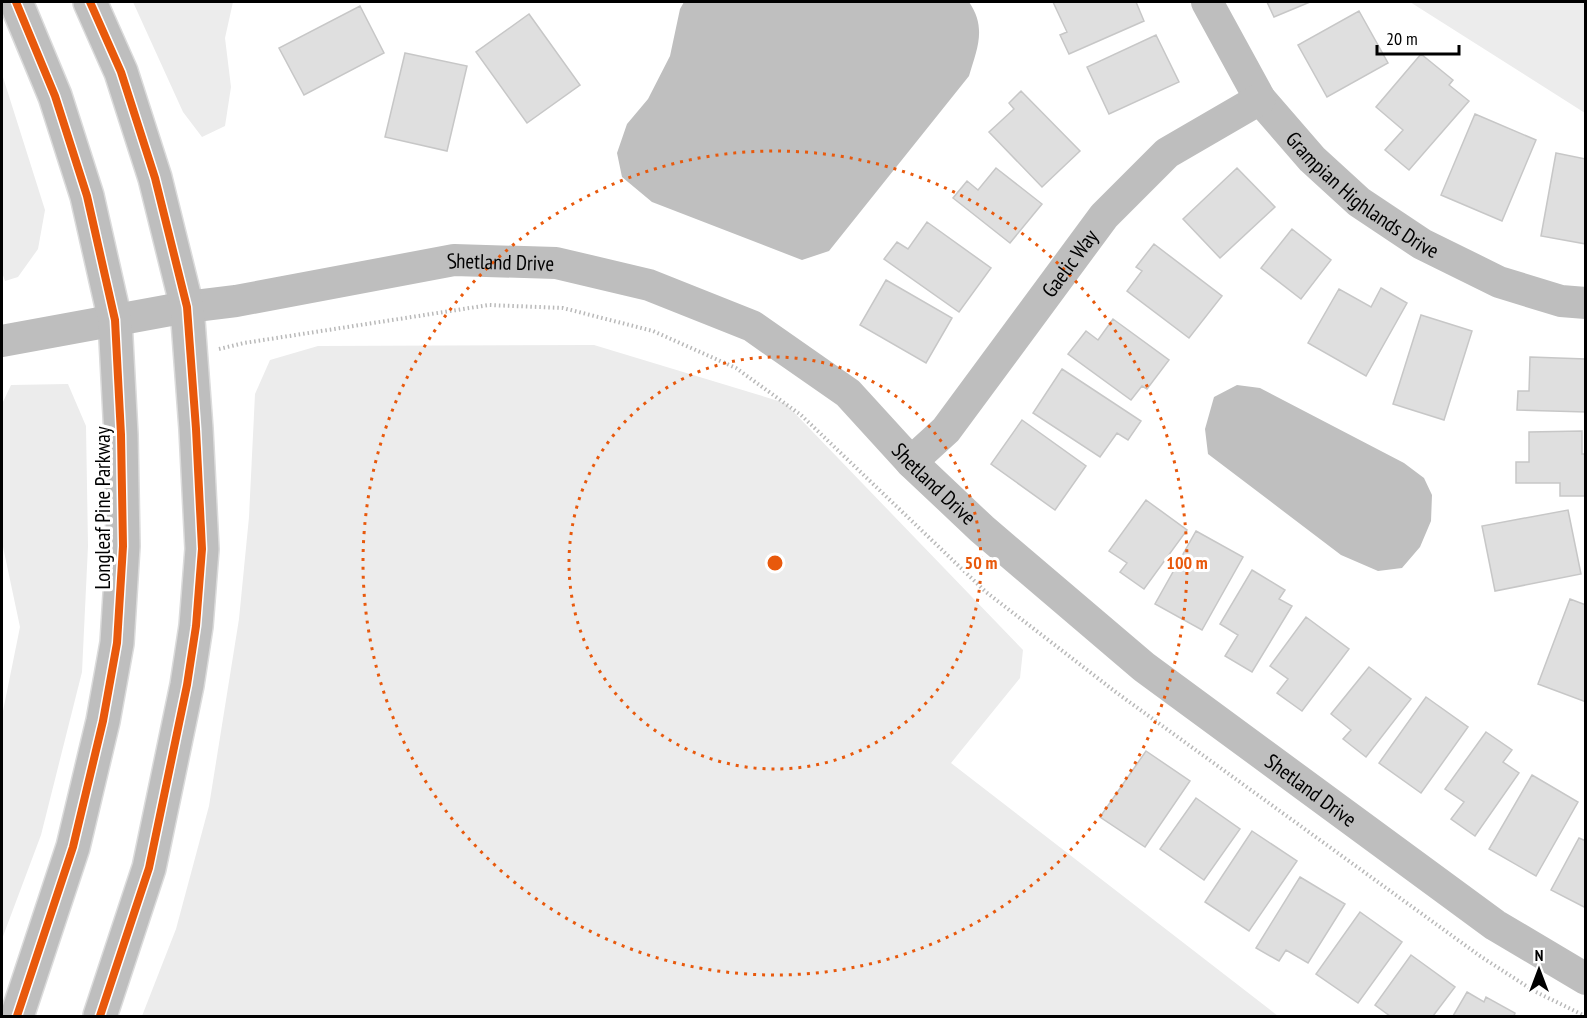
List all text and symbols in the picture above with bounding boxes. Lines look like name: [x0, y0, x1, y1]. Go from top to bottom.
scale bar: [1377, 18, 1460, 56]
text: 20 m: [1386, 27, 1418, 50]
street label: Grampian Highlands Drive: [1280, 125, 1444, 264]
street label: Gaelic Way: [1035, 224, 1103, 302]
street label: Shetland Drive: [445, 246, 555, 276]
street label: Longleaf Pine Parkway: [89, 426, 116, 590]
street label: Shetland Drive: [886, 437, 982, 530]
text: 50 m: [965, 551, 997, 574]
text: 100 m: [1166, 551, 1208, 574]
centre of rings: [765, 553, 785, 573]
street label: Shetland Drive: [1260, 747, 1362, 832]
north arrow: [1509, 940, 1569, 1000]
text: N: [1535, 945, 1543, 965]

